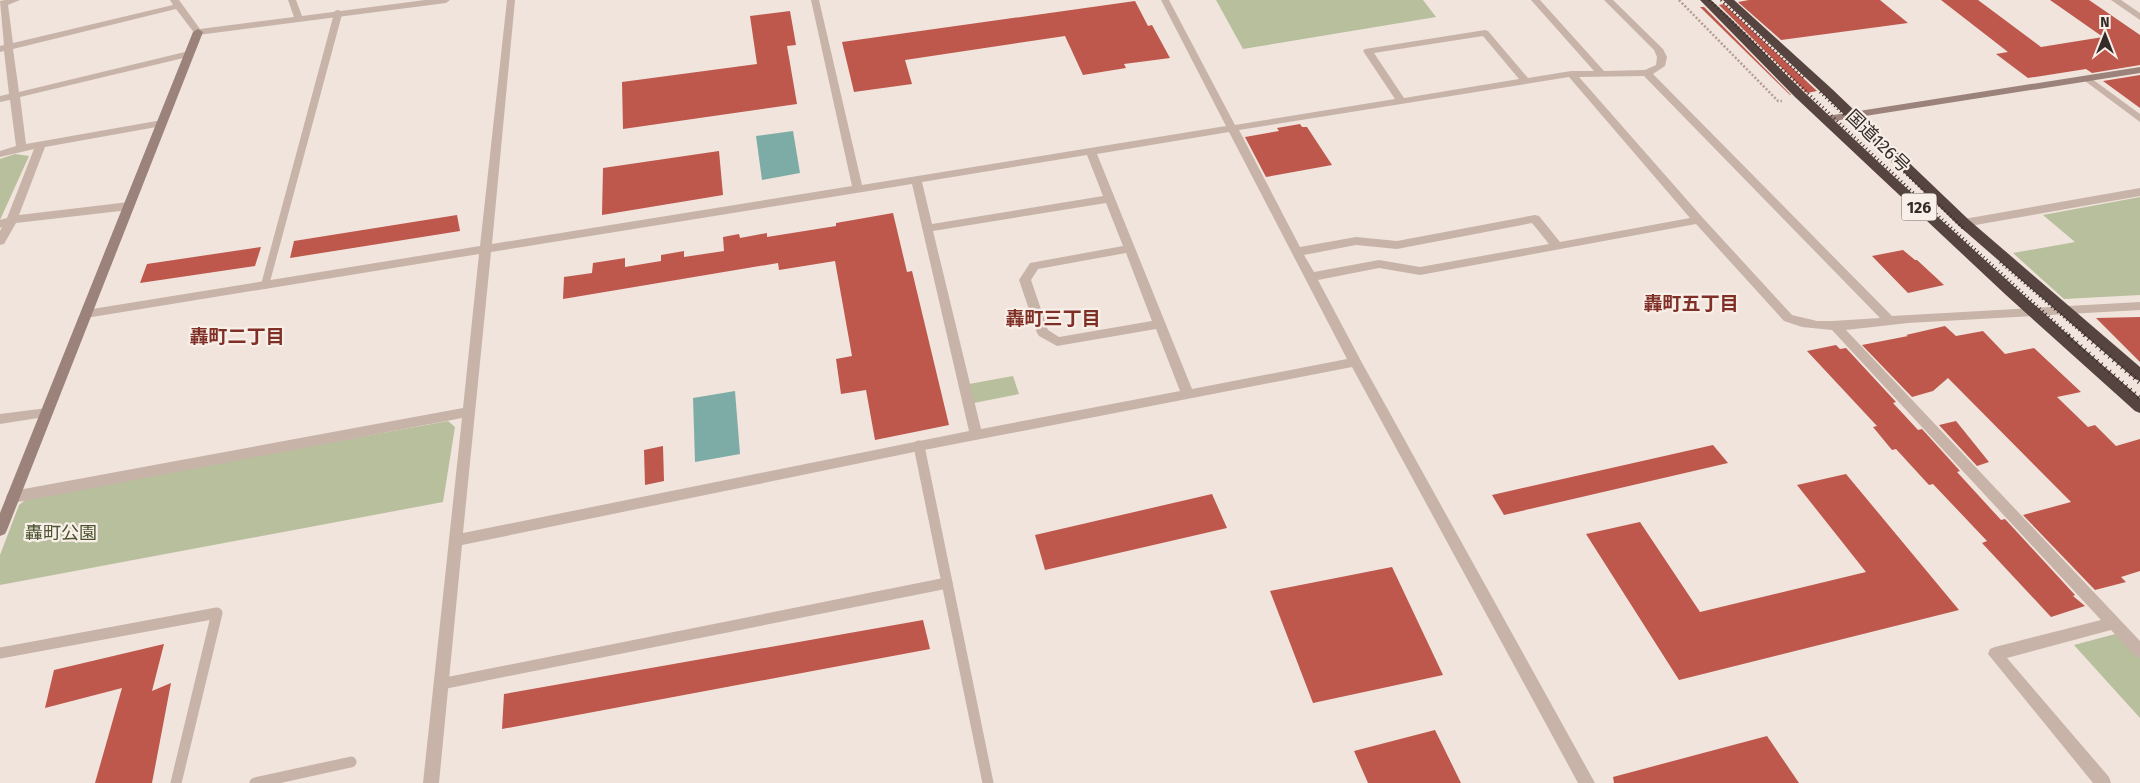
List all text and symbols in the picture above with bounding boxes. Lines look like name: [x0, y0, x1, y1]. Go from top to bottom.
north arrow: [2080, 10, 2130, 60]
text: N: [2100, 14, 2110, 31]
street label: 国道126号: [1841, 105, 1915, 177]
road number: 126: [1902, 193, 1936, 220]
district label: 轟町五丁目: [1643, 292, 1739, 315]
district label: 轟町三丁目: [1005, 307, 1101, 330]
district label: 轟町二丁目: [189, 325, 285, 348]
park label: 轟町公園: [25, 522, 97, 544]

